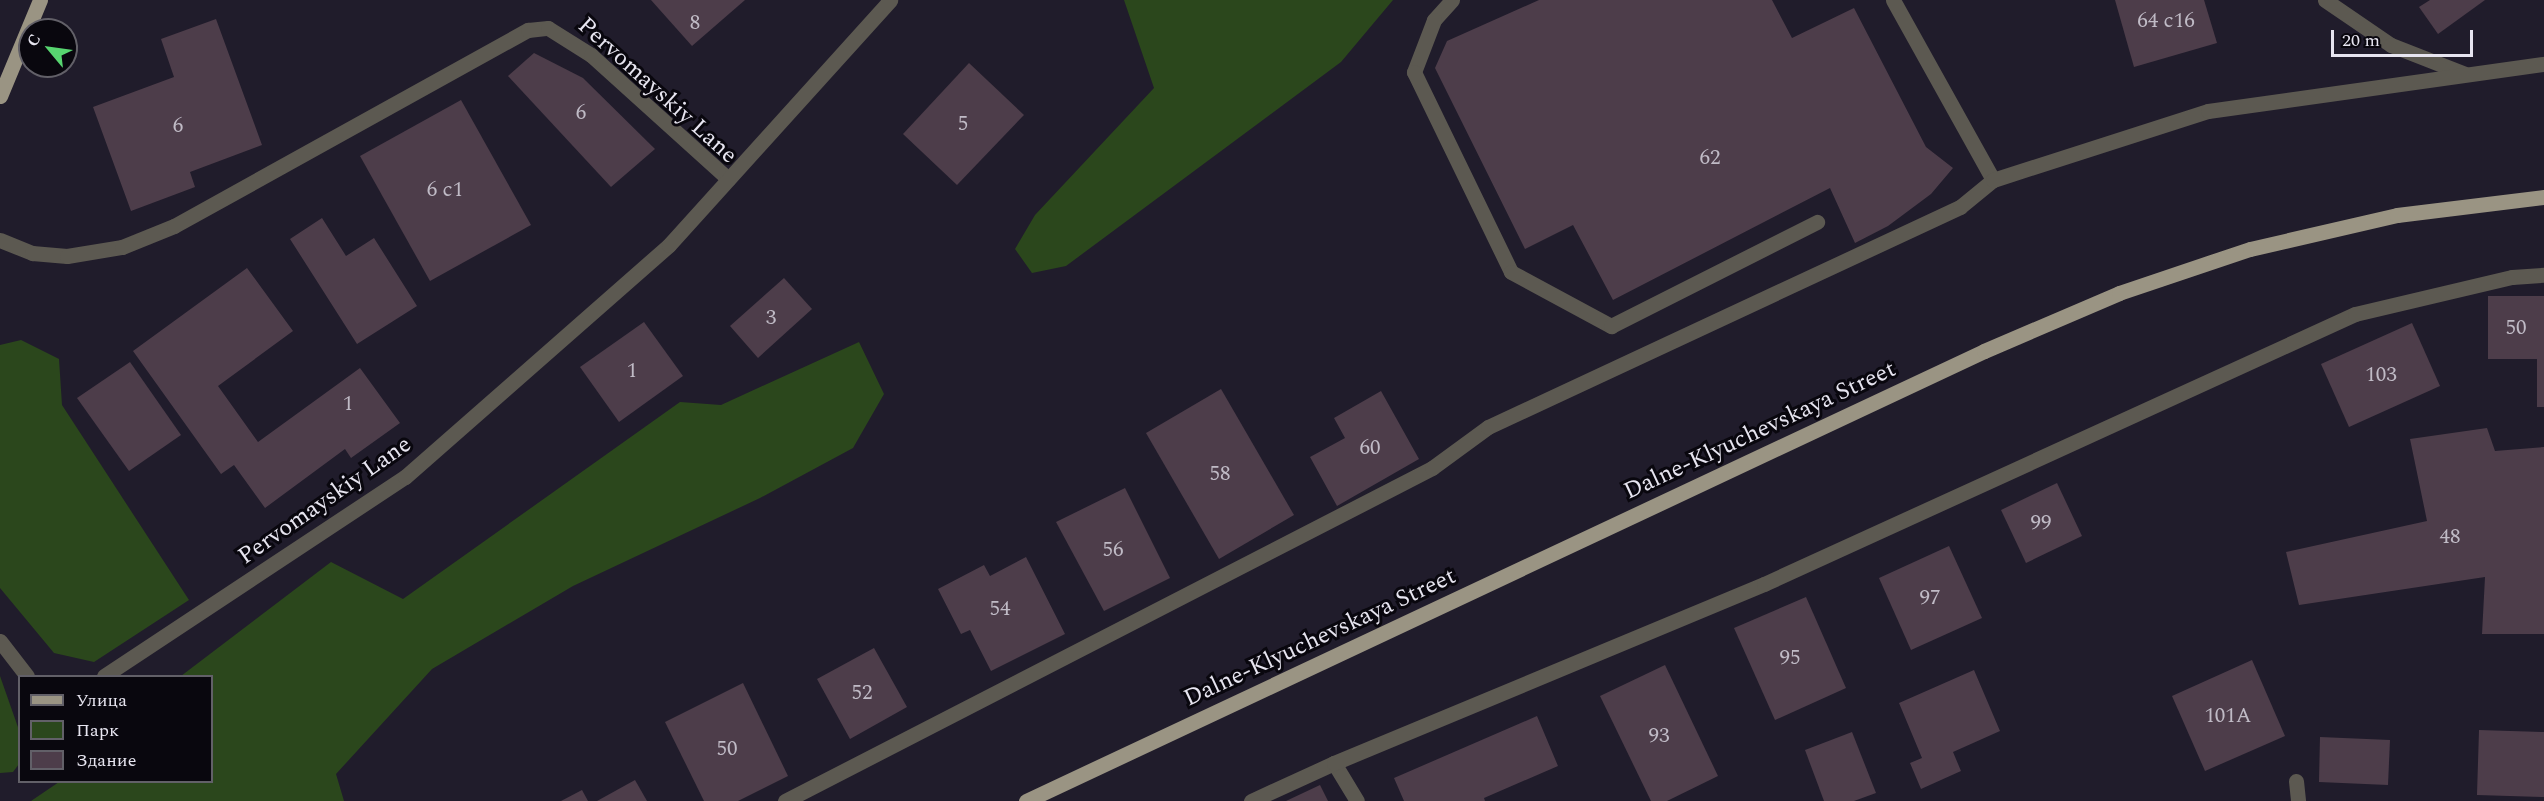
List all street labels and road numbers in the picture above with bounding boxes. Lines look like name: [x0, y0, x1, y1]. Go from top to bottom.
street label: Pervomayskiy Lane: [571, 12, 743, 170]
street label: Dalne-Klyuchevskaya Street: [1619, 355, 1901, 507]
street label: Pervomayskiy Lane: [233, 430, 417, 572]
street label: Dalne-Klyuchevskaya Street: [1179, 562, 1461, 714]

